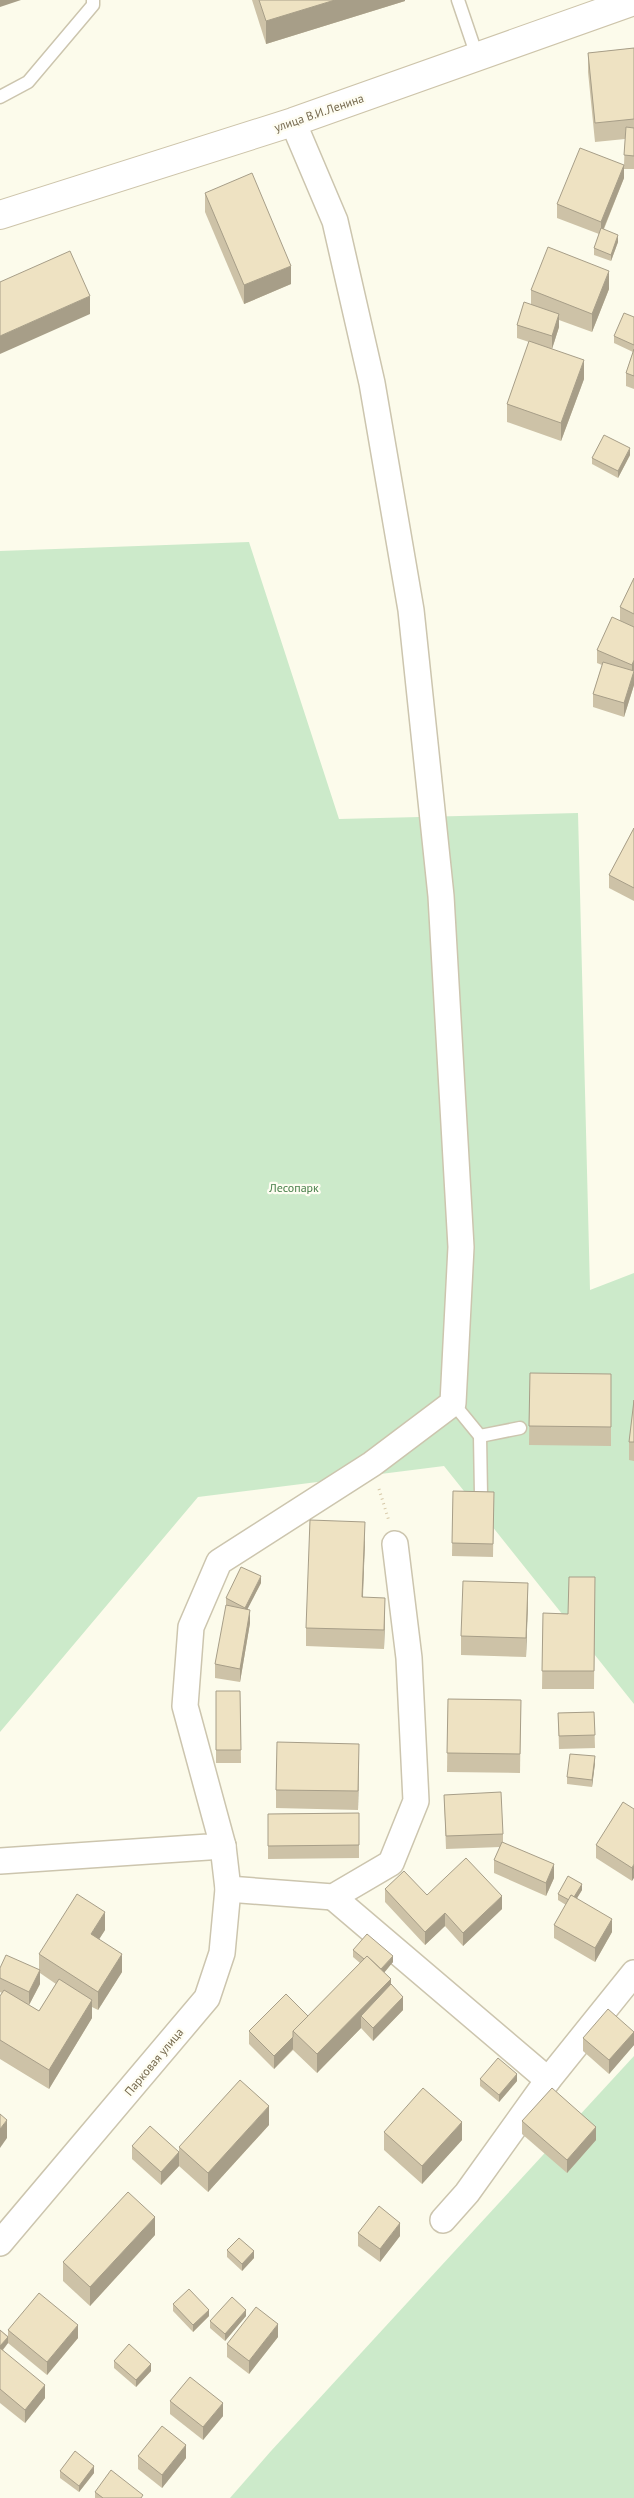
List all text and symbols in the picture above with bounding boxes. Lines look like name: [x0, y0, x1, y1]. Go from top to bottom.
street label: улица В.И.Ленина: [272, 90, 366, 135]
park label: Лесопарк: [268, 1180, 319, 1195]
street label: Парковая улица: [121, 2025, 186, 2099]

